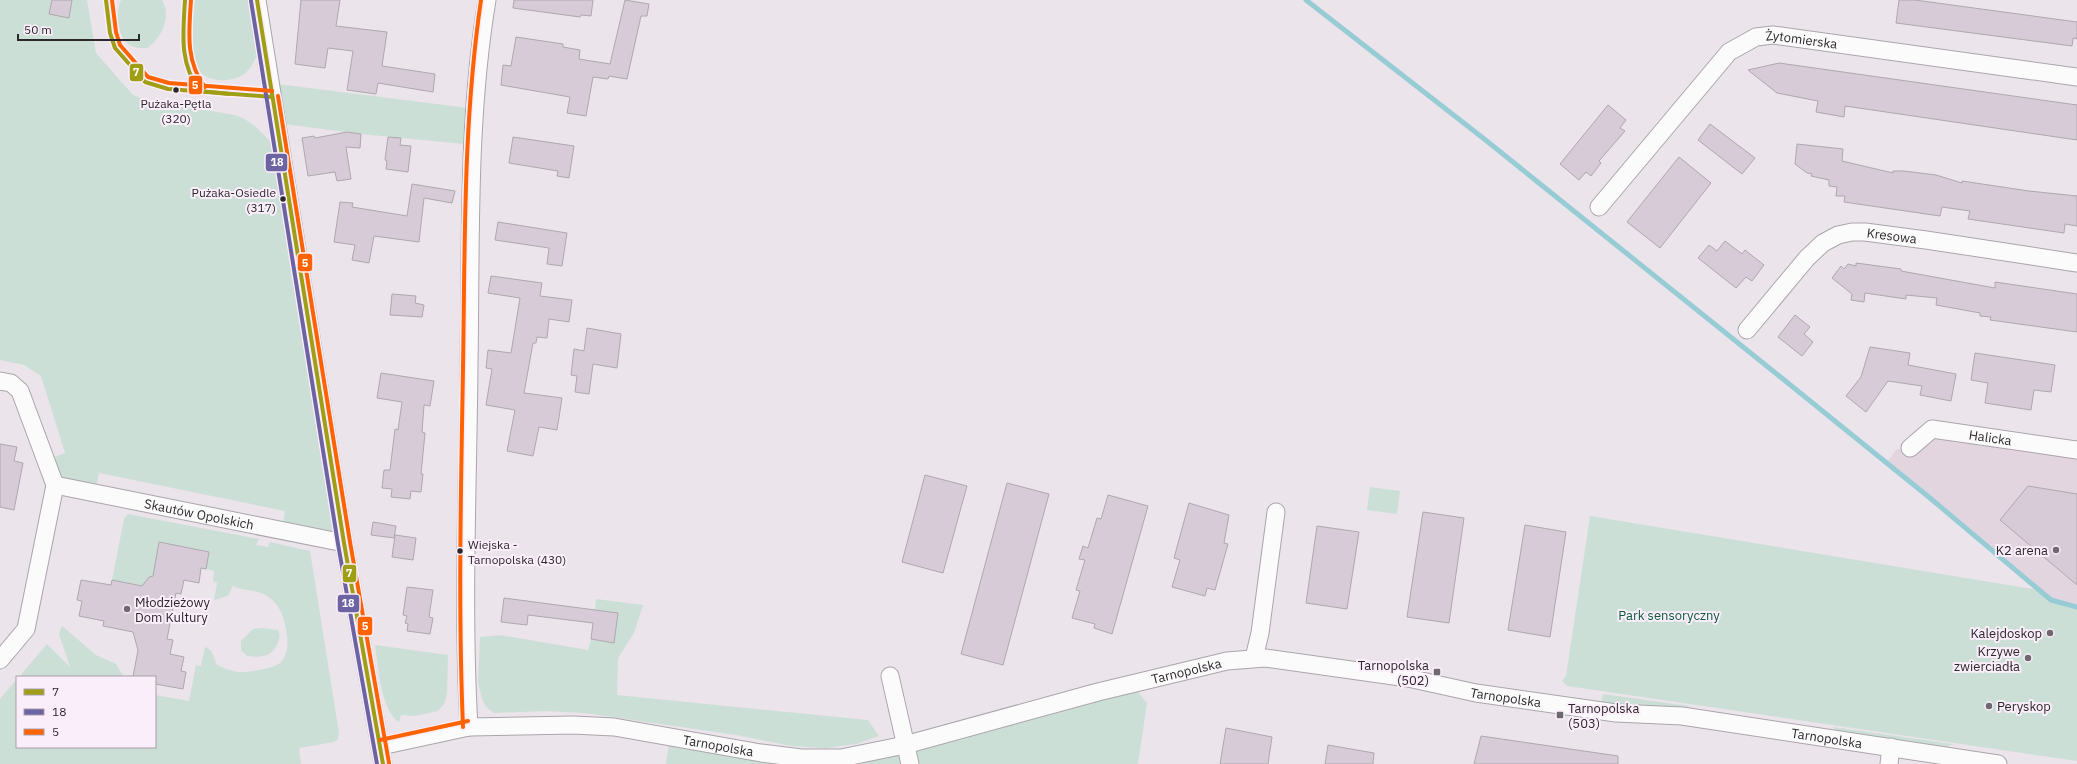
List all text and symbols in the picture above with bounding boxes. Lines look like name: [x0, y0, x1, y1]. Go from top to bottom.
scale bar: [18, 16, 139, 42]
text: 50 m: [24, 22, 52, 37]
street label: Żytomierska: [1765, 27, 1838, 53]
line badge: 7: [129, 63, 144, 82]
text: 7: [133, 65, 140, 79]
line badge: 5: [188, 75, 203, 95]
text: 5: [192, 78, 199, 92]
marker: Pużaka-Pętla (320): [171, 85, 181, 95]
place label: Pużaka-Pętla (320): [141, 96, 212, 126]
line badge: 18: [265, 153, 288, 172]
text: 18: [270, 155, 284, 169]
place label: Pużaka-Osiedle (317): [192, 185, 276, 215]
marker: Pużaka-Osiedle (317): [278, 194, 288, 204]
street label: Kresowa: [1866, 224, 1918, 248]
line badge: 5: [297, 253, 313, 272]
text: 5: [302, 256, 309, 270]
street label: Halicka: [1968, 426, 2013, 449]
street label: Skautów Opolskich: [143, 495, 255, 534]
place label: Wiejska - Tarnopolska (430): [468, 537, 566, 567]
place label: K2 arena: [1996, 542, 2048, 559]
marker: K2 arena: [2051, 545, 2061, 555]
marker: Wiejska - Tarnopolska (430): [455, 546, 465, 556]
line badge: 7: [342, 564, 357, 583]
text: 7: [346, 566, 353, 580]
place label: Młodzieżowy Dom Kultury: [135, 594, 210, 626]
line badge: 18: [337, 594, 360, 613]
text: 18: [341, 596, 355, 610]
marker: Młodzieżowy Dom Kultury: [122, 604, 132, 614]
park label: Park sensoryczny: [1618, 607, 1720, 624]
line badge: 5: [357, 616, 373, 636]
text: 5: [362, 619, 369, 633]
place label: Kalejdoskop: [1970, 625, 2042, 642]
marker: Kalejdoskop: [2045, 628, 2055, 638]
place label: Krzywe zwierciadła: [1954, 643, 2020, 675]
marker: Krzywe zwierciadła: [2023, 653, 2033, 663]
street label: Tarnopolska: [1150, 655, 1223, 688]
place label: Tarnopolska (502): [1358, 657, 1429, 689]
marker: Tarnopolska (502): [1432, 667, 1442, 677]
legend: [16, 676, 156, 748]
text: 7: [52, 684, 59, 699]
street label: Tarnopolska: [1469, 684, 1542, 711]
place label: Peryskop: [1997, 698, 2051, 715]
place label: Tarnopolska (503): [1568, 700, 1639, 732]
marker: Peryskop: [1984, 701, 1994, 711]
text: 18: [52, 704, 66, 719]
marker: Tarnopolska (503): [1555, 710, 1565, 720]
text: 5: [52, 724, 59, 739]
street label: Tarnopolska: [1790, 725, 1863, 752]
street label: Tarnopolska: [682, 731, 755, 761]

